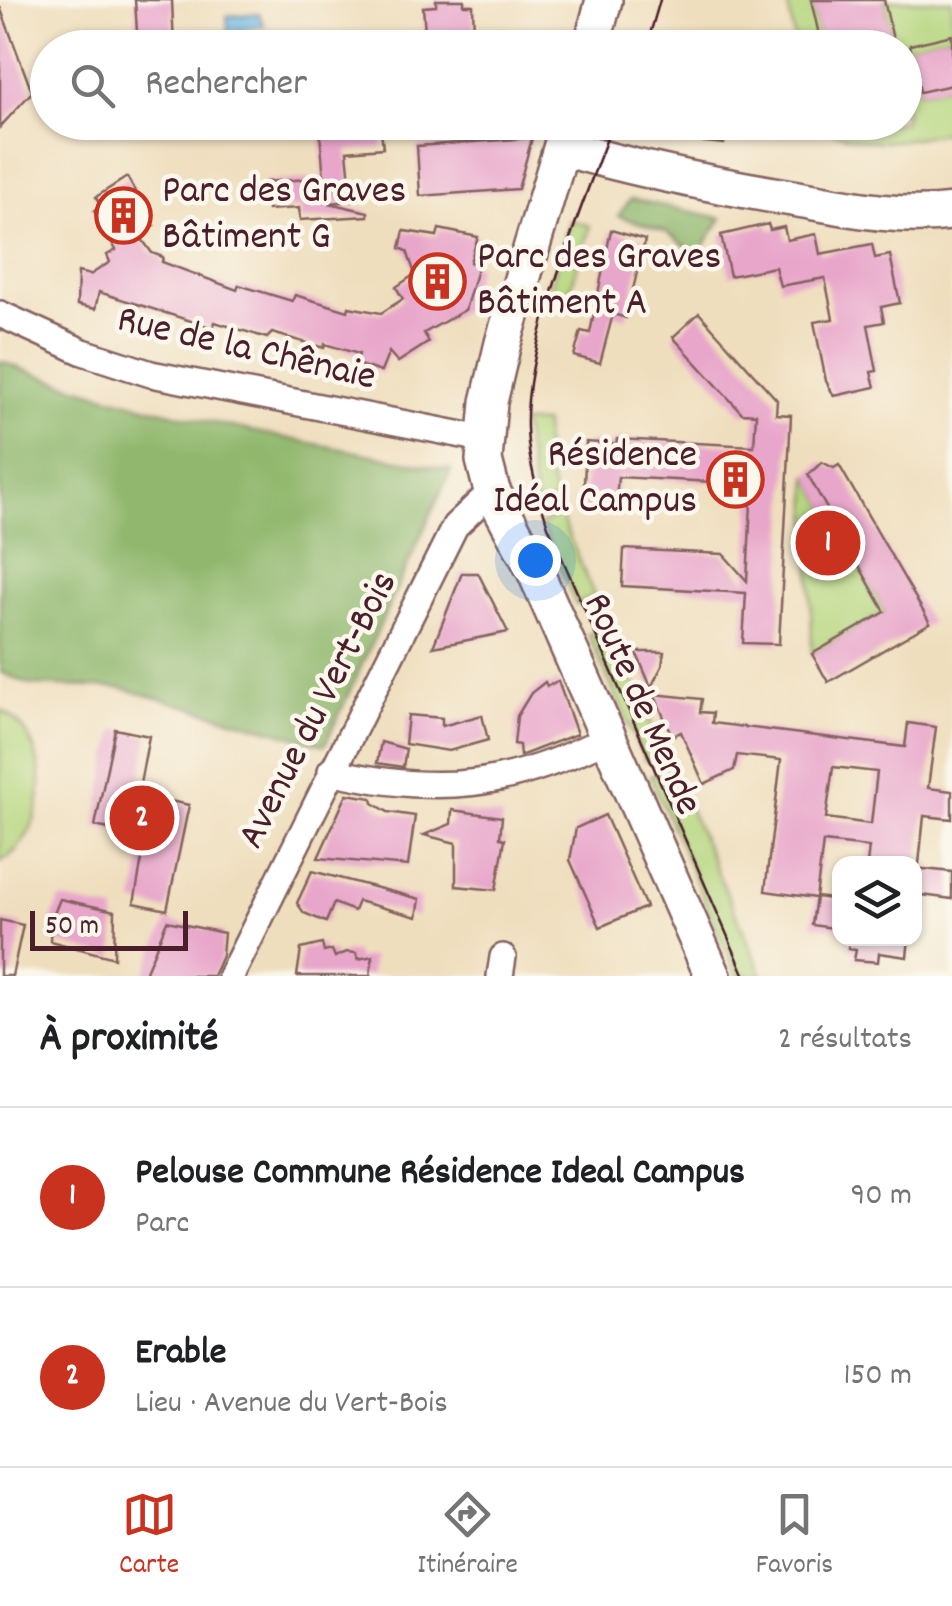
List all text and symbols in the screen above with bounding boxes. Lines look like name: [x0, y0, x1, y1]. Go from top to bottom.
search box: [30, 30, 922, 140]
icon: search: [65, 58, 120, 113]
text: Rechercher: [145, 58, 307, 113]
place label: Parc des Graves Bâtiment G: [162, 165, 406, 268]
building icon: Parc des Graves Bâtiment G: [93, 186, 153, 246]
place label: Parc des Graves Bâtiment A: [477, 231, 721, 334]
building icon: Parc des Graves Bâtiment A: [408, 252, 468, 312]
street label: Rue de la Chênaie: [111, 294, 381, 408]
place label: Résidence Idéal Campus: [493, 429, 697, 532]
building icon: Résidence Idéal Campus: [706, 450, 766, 510]
pin: 1: [796, 506, 860, 580]
your location: [510, 535, 561, 586]
street label: Avenue du Vert-Bois: [225, 562, 415, 860]
street label: Route de Mende: [566, 585, 714, 825]
pin: 2: [110, 780, 174, 856]
map controls: [832, 856, 922, 946]
button: layers: [832, 856, 922, 946]
scale bar: [30, 906, 188, 950]
text: 50 m: [45, 908, 99, 948]
text: À proximité: [40, 1011, 218, 1071]
text: 2 résultats: [778, 1018, 912, 1064]
text: Pelouse Commune Résidence Ideal Campus: [135, 1147, 745, 1202]
text: 1: [69, 1174, 76, 1220]
text: 90 m: [851, 1174, 912, 1220]
text: Parc: [135, 1202, 189, 1248]
text: Erable: [135, 1327, 226, 1382]
text: 2: [66, 1354, 79, 1400]
text: 150 m: [843, 1354, 912, 1400]
text: Lieu · Avenue du Vert-Bois: [135, 1382, 448, 1428]
tab: Carte: [119, 1487, 179, 1587]
tab: Itinéraire: [417, 1487, 518, 1587]
tab: Favoris: [756, 1487, 833, 1587]

